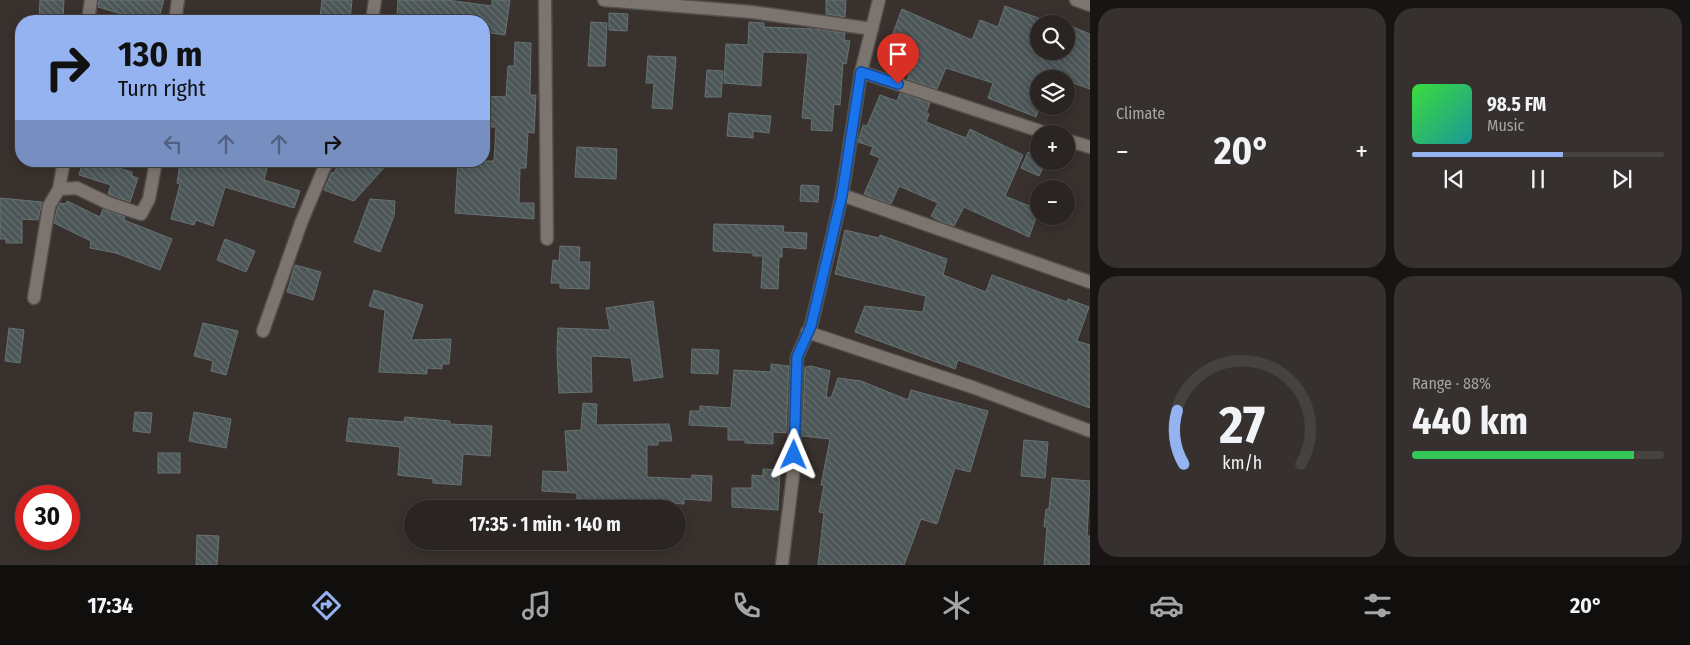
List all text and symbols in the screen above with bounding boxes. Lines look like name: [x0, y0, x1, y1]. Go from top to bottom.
map controls: [1030, 15, 1075, 225]
button: search: [1030, 15, 1075, 60]
text: 130 m: [118, 33, 202, 75]
pin: [877, 33, 919, 84]
icon: right: [35, 35, 100, 100]
icon: arrive: [884, 40, 912, 68]
button: layers: [1030, 70, 1075, 115]
text: Turn right: [118, 75, 206, 102]
text: 98.5 FM: [1487, 93, 1546, 116]
text: Climate: [1116, 104, 1165, 123]
text: Music: [1487, 116, 1524, 135]
button: +: [1030, 125, 1075, 170]
text: 20°: [1214, 128, 1270, 174]
icon: left: [159, 130, 187, 158]
icon: ahead: [212, 130, 240, 158]
icon: ahead: [265, 130, 293, 158]
icon: right: [318, 130, 346, 158]
text: −: [1116, 135, 1129, 168]
text: +: [1355, 135, 1368, 168]
icon: previous: [1440, 165, 1468, 193]
icon: pause: [1524, 165, 1552, 193]
icon: next: [1608, 165, 1636, 193]
button: −: [1030, 180, 1075, 225]
text: Range · 88%: [1412, 374, 1491, 393]
text: 27: [1218, 394, 1265, 457]
text: 440 km: [1412, 398, 1528, 444]
position arrow: [767, 428, 819, 480]
text: km/h: [1222, 452, 1262, 474]
speed limit sign: 30: [15, 485, 80, 550]
text: 17:35 · 1 min · 140 m: [469, 513, 621, 536]
icon: directions: [309, 588, 344, 623]
icon: music: [519, 588, 554, 623]
icon: phone: [729, 588, 764, 623]
icon: climate: [939, 588, 974, 623]
icon: car: [1149, 588, 1184, 623]
icon: filters: [1360, 588, 1395, 623]
text: 17:34: [88, 592, 133, 619]
text: 20°: [1570, 592, 1602, 619]

